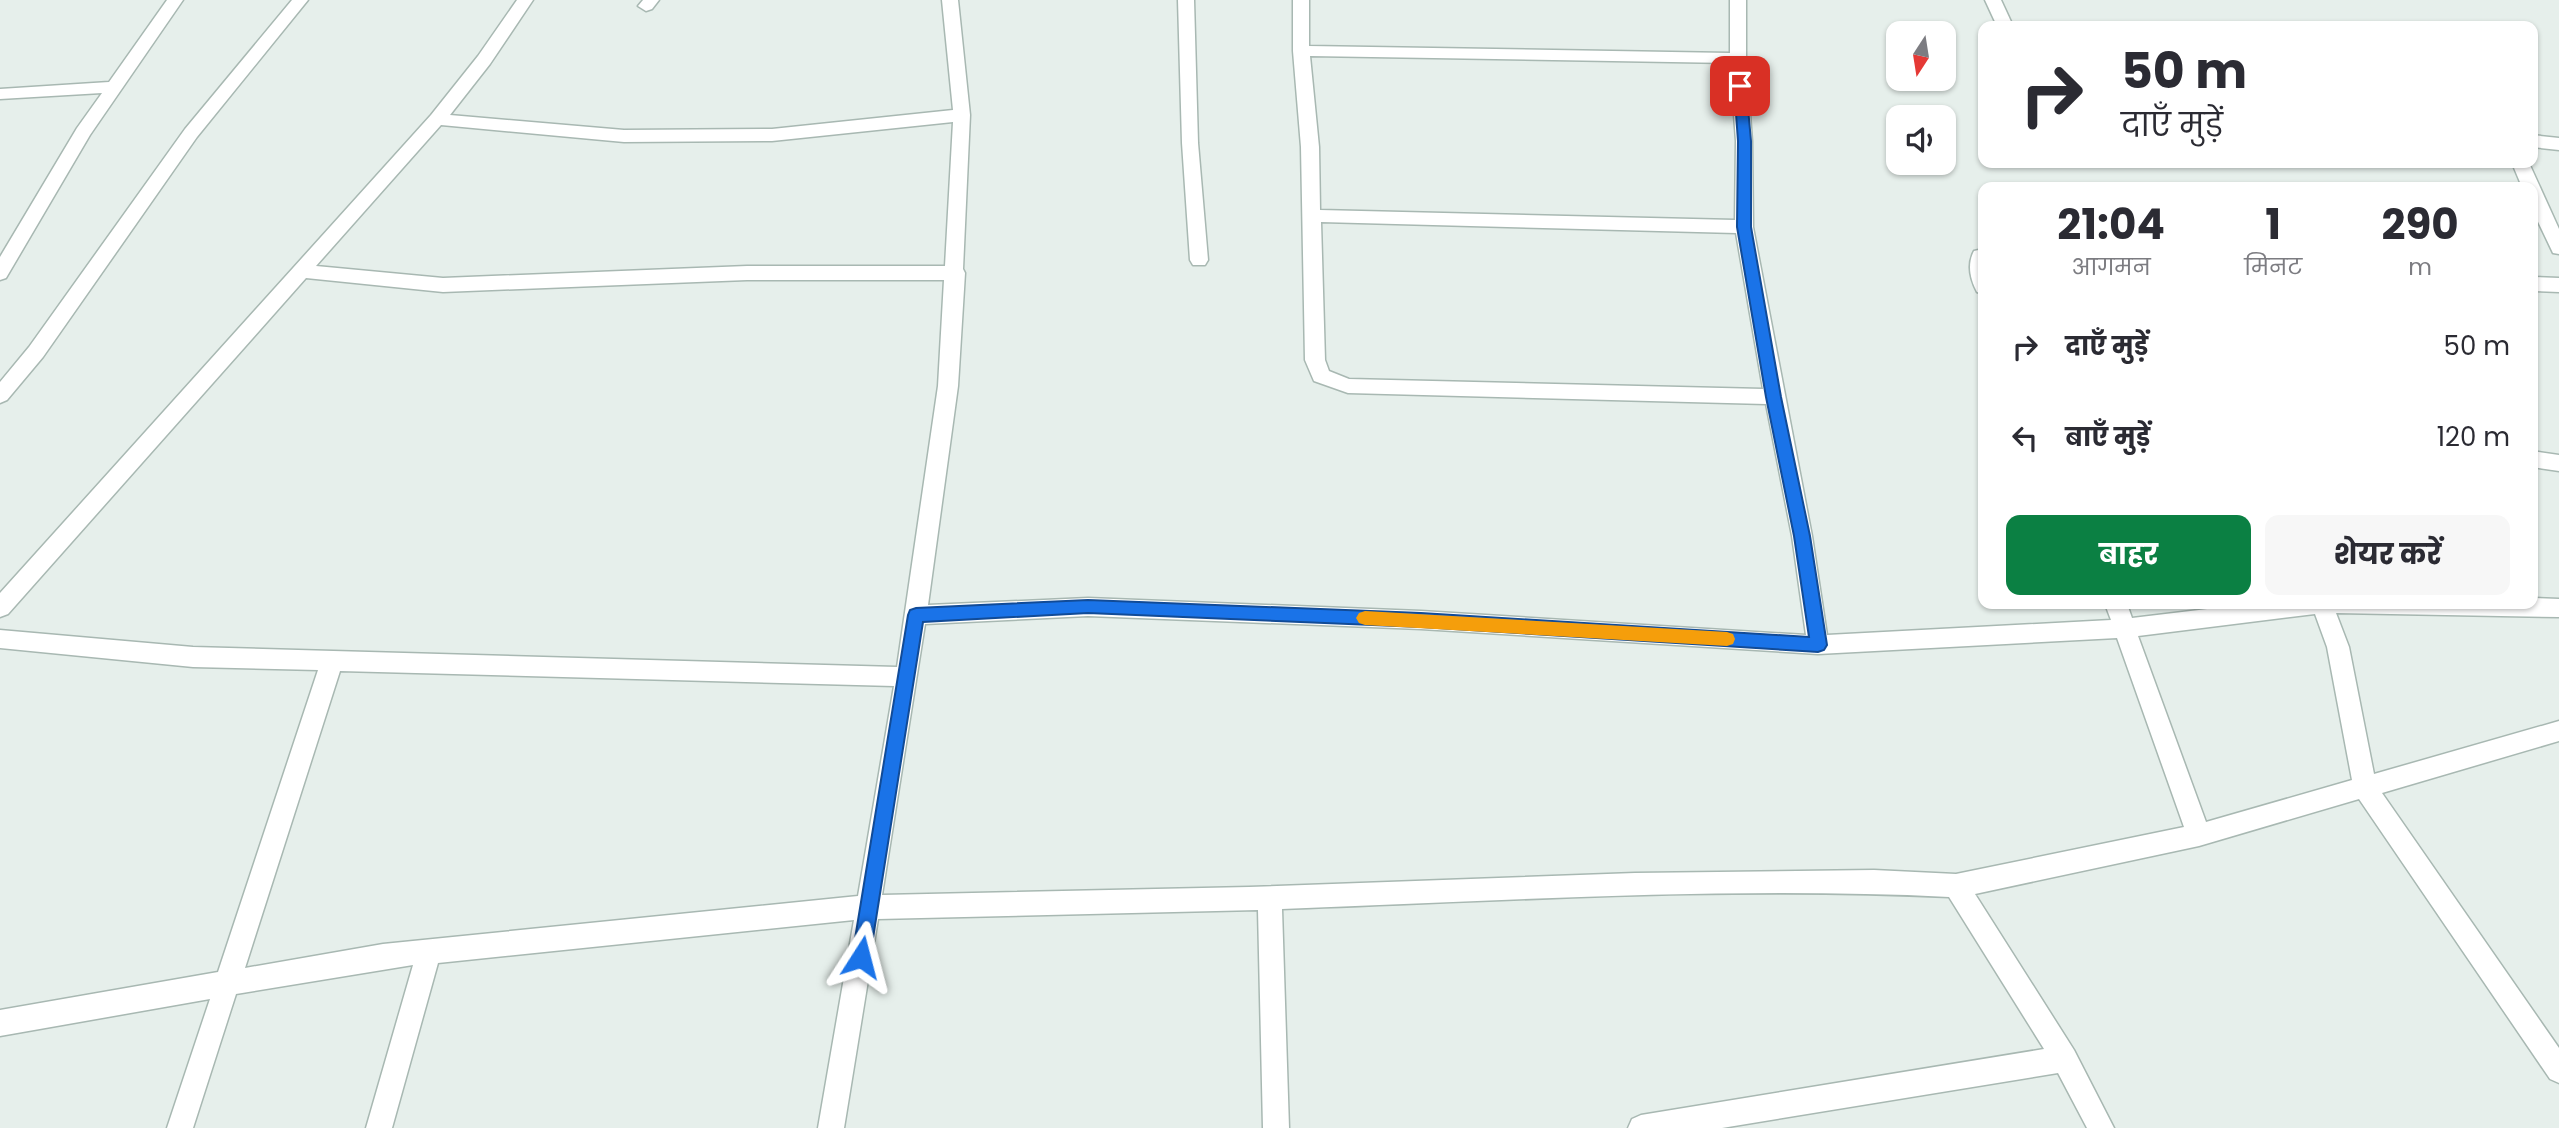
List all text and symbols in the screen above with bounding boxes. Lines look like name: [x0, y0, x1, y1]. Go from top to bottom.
north arrow: [1886, 21, 1956, 91]
map controls: [1886, 21, 1956, 175]
text: 50 m: [2121, 37, 2247, 105]
icon: right: [2006, 49, 2097, 140]
pin: [1710, 56, 1770, 116]
icon: arrive: [1721, 67, 1759, 105]
text: दाएँ मुड़ें: [2121, 102, 2223, 147]
button: sound: [1886, 105, 1956, 175]
text: 21:04: [2057, 195, 2165, 254]
text: 1: [2265, 195, 2281, 254]
text: 290: [2381, 195, 2459, 254]
text: आगमन: [2072, 251, 2151, 283]
text: मिनट: [2244, 251, 2302, 283]
text: m: [2408, 251, 2432, 283]
icon: right: [2006, 328, 2044, 366]
text: दाएँ मुड़ें: [2065, 328, 2148, 364]
text: 50 m: [2444, 328, 2510, 364]
icon: left: [2006, 419, 2044, 457]
text: बाएँ मुड़ें: [2065, 419, 2150, 455]
text: 120 m: [2437, 419, 2510, 455]
button: बाहर: [2006, 515, 2251, 595]
button: शेयर करें: [2265, 515, 2510, 595]
position arrow: [824, 920, 898, 994]

